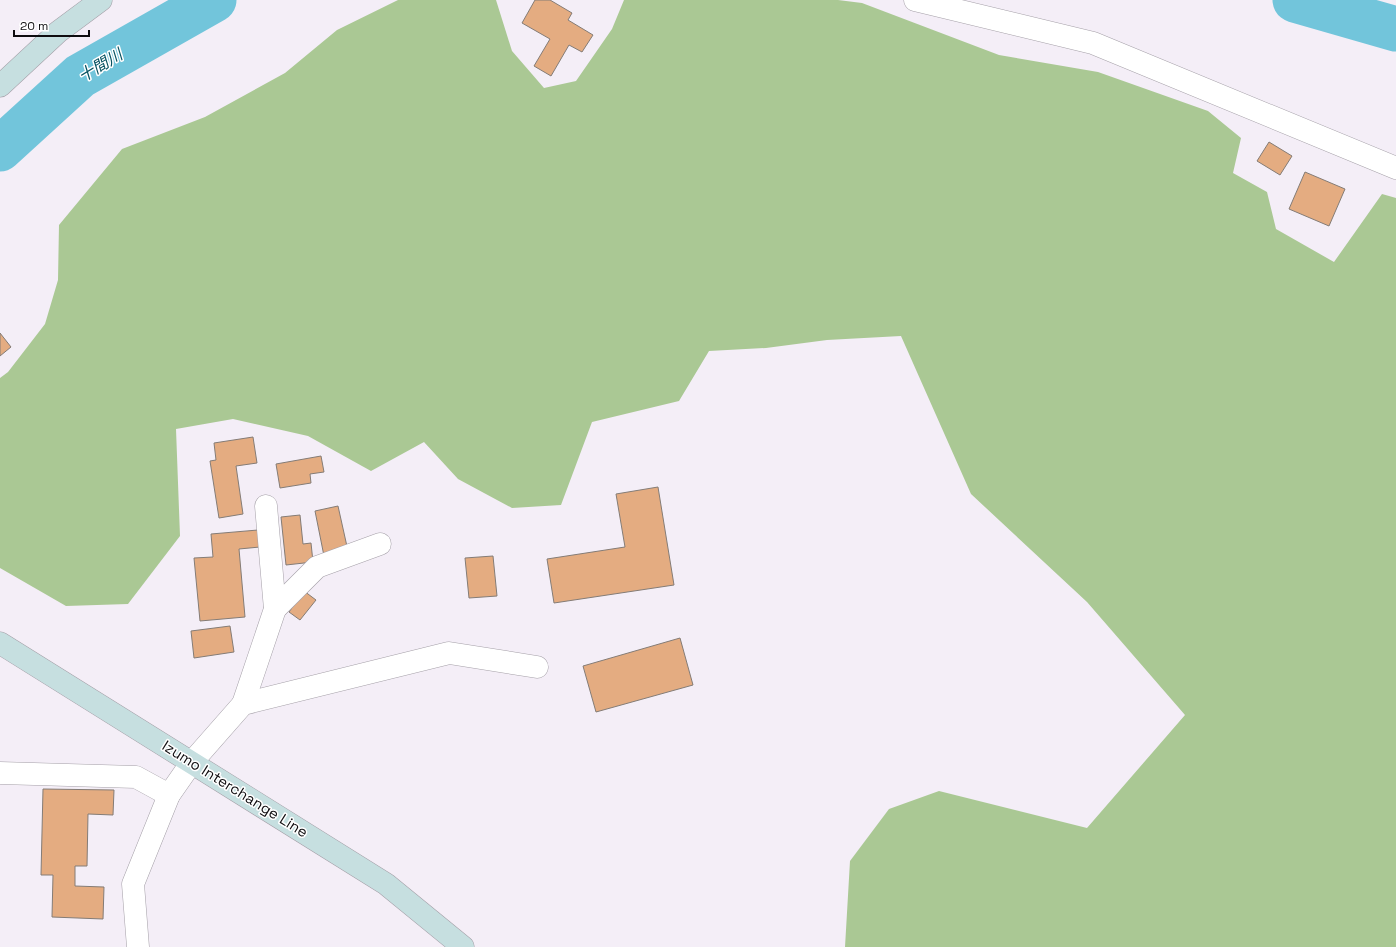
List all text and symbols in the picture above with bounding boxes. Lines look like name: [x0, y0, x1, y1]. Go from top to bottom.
scale bar: [14, 12, 89, 38]
text: 20 m: [20, 18, 48, 34]
water label: 十間川: [74, 43, 128, 87]
street label: Izumo Interchange Line: [159, 736, 312, 841]

